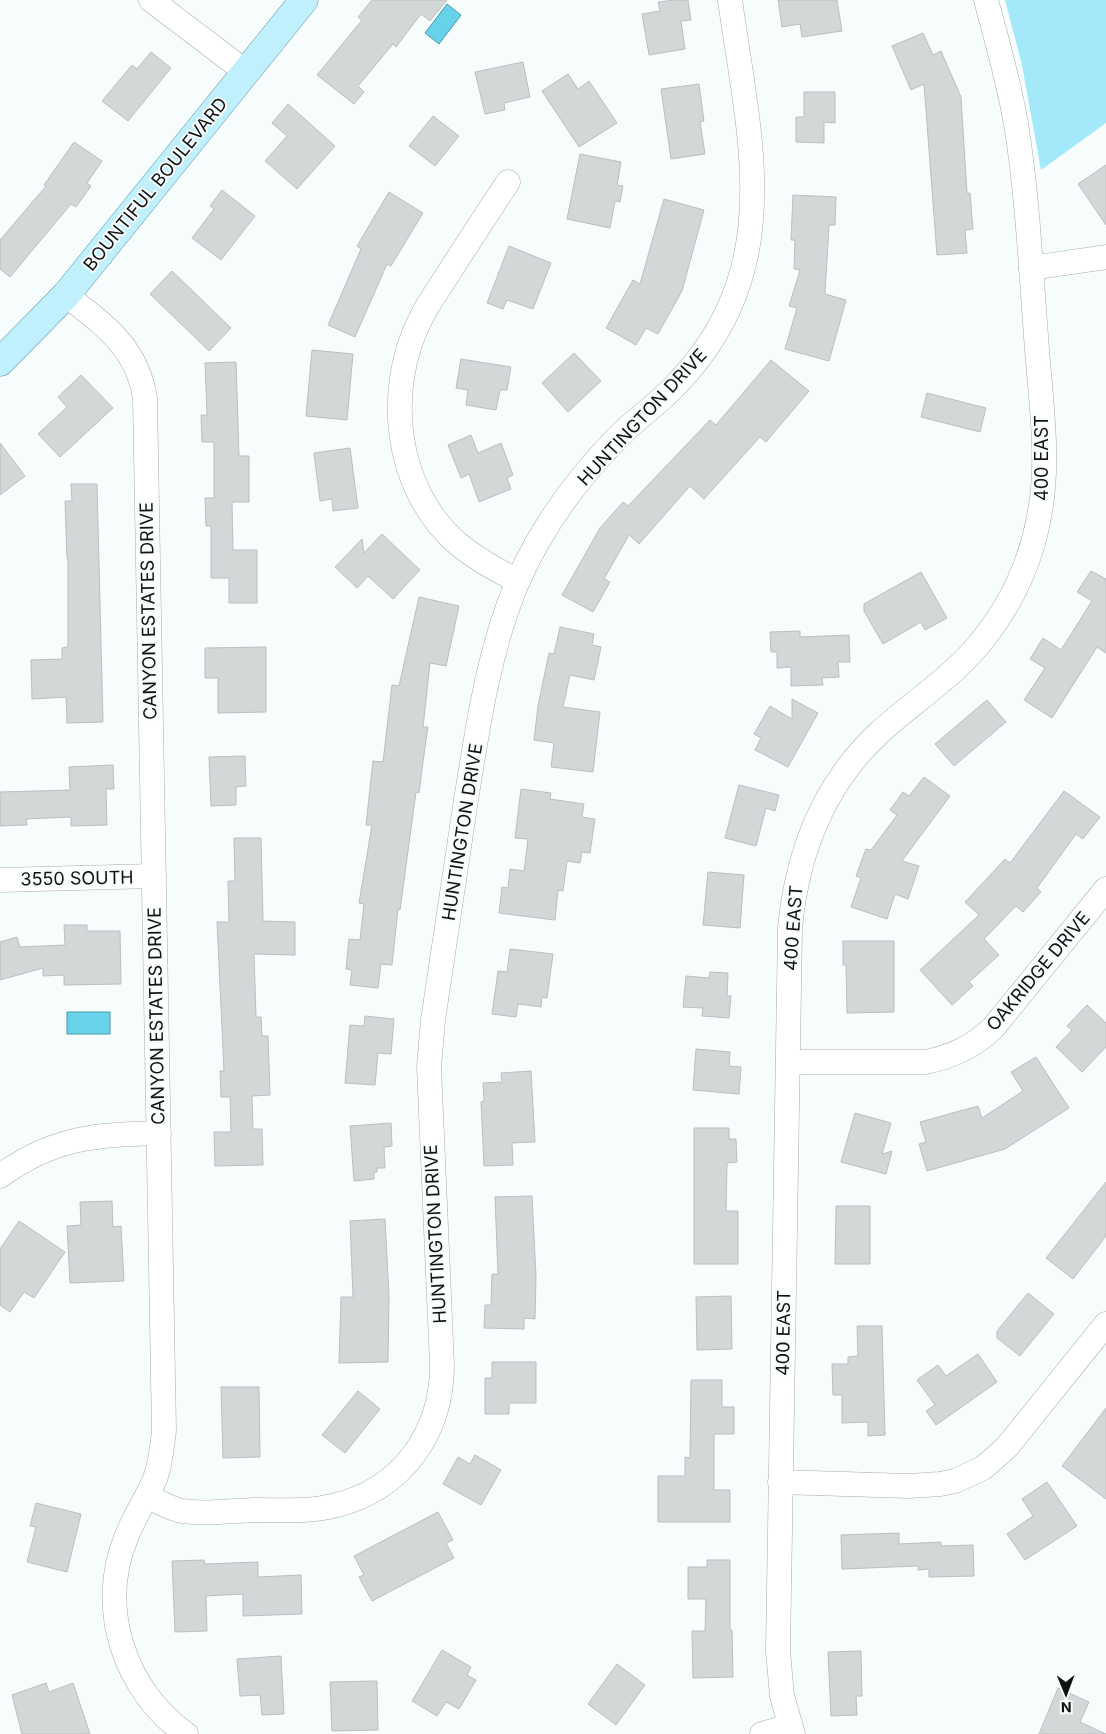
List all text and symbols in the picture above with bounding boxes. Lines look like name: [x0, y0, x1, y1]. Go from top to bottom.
street label: BOUNTIFUL BOULEVARD: [79, 93, 231, 275]
street label: HUNTINGTON DRIVE: [573, 344, 711, 490]
street label: 400 EAST: [1031, 415, 1052, 501]
street label: CANYON ESTATES DRIVE: [136, 502, 160, 720]
street label: HUNTINGTON DRIVE: [438, 742, 486, 922]
street label: 3550 SOUTH: [20, 867, 134, 889]
street label: 400 EAST: [780, 884, 806, 972]
street label: CANYON ESTATES DRIVE: [144, 907, 168, 1125]
street label: OAKRIDGE DRIVE: [982, 907, 1094, 1035]
street label: HUNTINGTON DRIVE: [420, 1144, 450, 1324]
street label: 400 EAST: [772, 1290, 794, 1376]
north arrow: [1041, 1669, 1091, 1719]
text: N: [1061, 1699, 1072, 1716]

